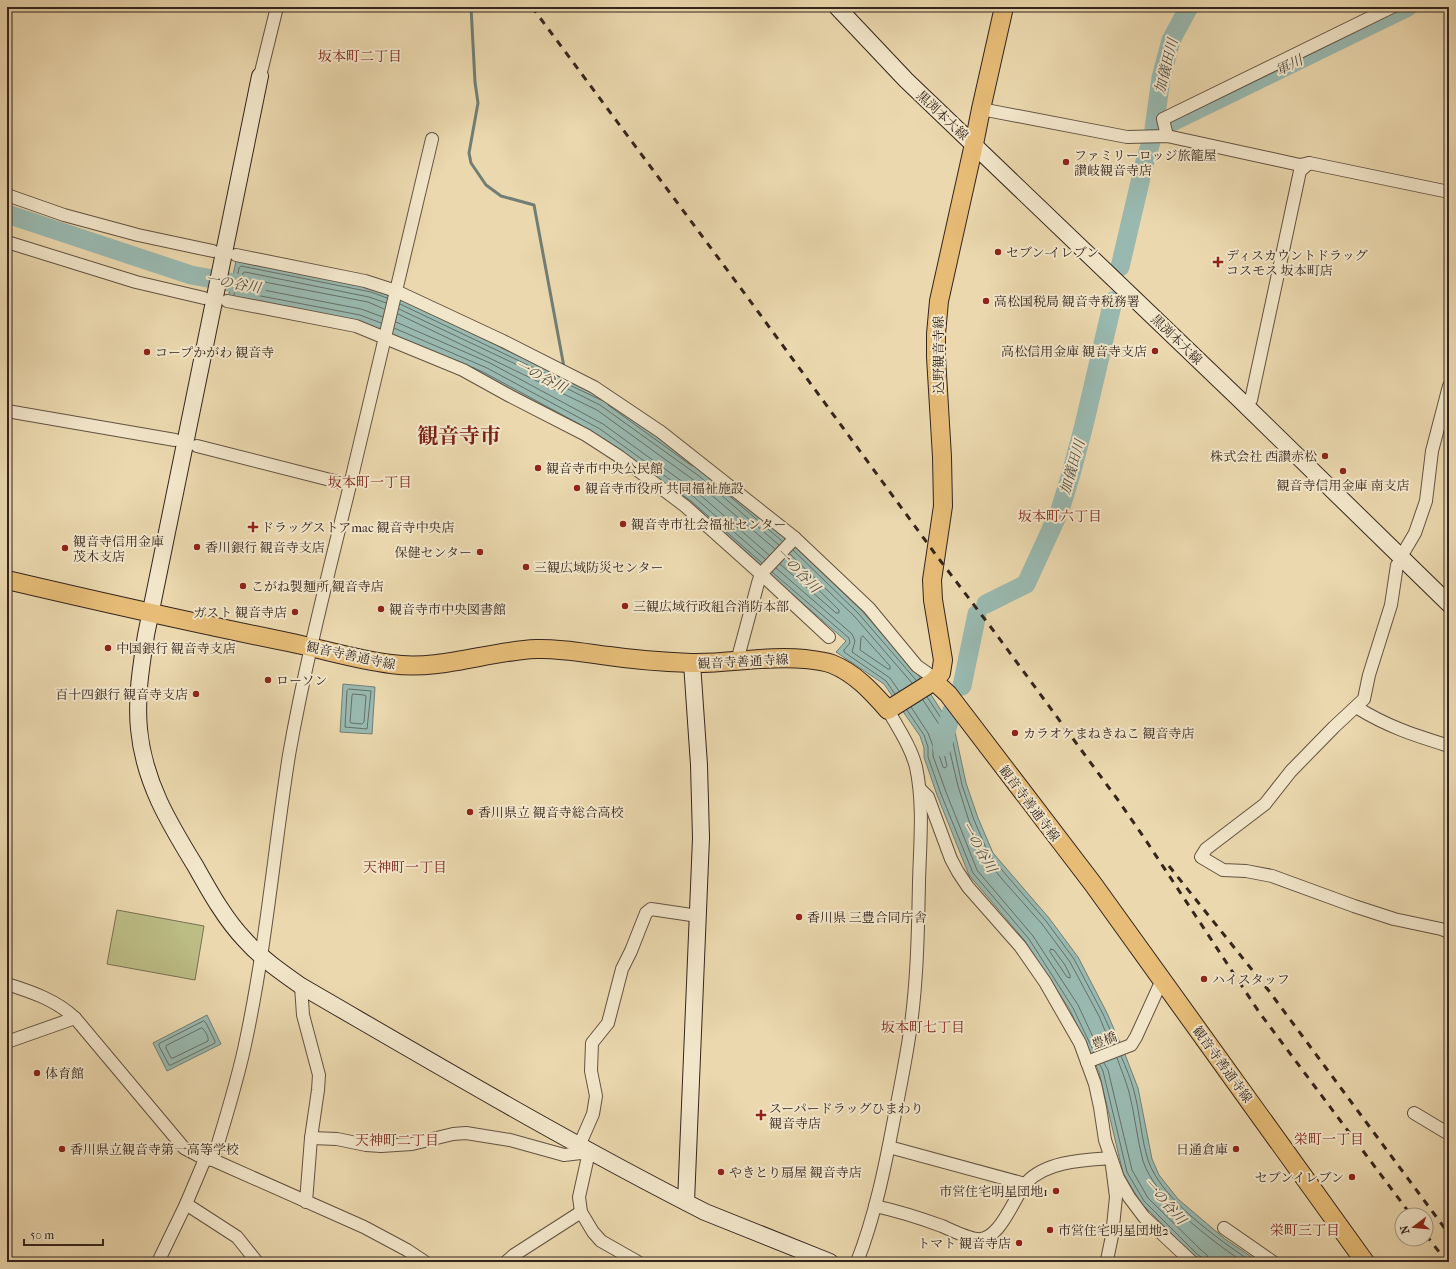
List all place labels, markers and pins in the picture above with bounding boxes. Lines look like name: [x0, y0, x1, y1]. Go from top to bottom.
place label: ファミリーロッジ旅籠屋 讃岐観音寺店: [1074, 148, 1216, 178]
marker: ファミリーロッジ旅籠屋 讃岐観音寺店: [1061, 157, 1071, 167]
place label: セブン-イレブン: [1006, 245, 1099, 260]
marker: セブン-イレブン: [993, 247, 1003, 257]
place label: ディスカウントドラッグ コスモス 坂本町店: [1226, 248, 1368, 278]
marker: ディスカウントドラッグ コスモス 坂本町店: [1213, 257, 1223, 267]
place label: 高松国税局 観音寺税務署: [994, 294, 1140, 309]
marker: 高松国税局 観音寺税務署: [981, 296, 991, 306]
place label: 高松信用金庫 観音寺支店: [1001, 344, 1147, 359]
place label: コープかがわ 観音寺: [155, 345, 274, 360]
marker: 高松信用金庫 観音寺支店: [1150, 346, 1160, 356]
marker: コープかがわ 観音寺: [142, 347, 152, 357]
place label: 株式会社 西讃赤松: [1210, 449, 1317, 464]
marker: 株式会社 西讃赤松: [1320, 451, 1330, 461]
place label: 観音寺市中央公民館: [546, 461, 663, 476]
marker: 観音寺市中央公民館: [533, 463, 543, 473]
marker: 観音寺信用金庫 南支店: [1338, 466, 1348, 476]
place label: 観音寺信用金庫 南支店: [1277, 478, 1409, 493]
place label: 観音寺市役所 共同福祉施設: [585, 481, 744, 496]
marker: 観音寺市役所 共同福祉施設: [572, 483, 582, 493]
place label: 観音寺市社会福祉センター: [631, 517, 786, 532]
marker: 観音寺市社会福祉センター: [618, 519, 628, 529]
place label: ドラッグストアmac 観音寺中央店: [261, 520, 455, 535]
marker: ドラッグストアmac 観音寺中央店: [248, 522, 258, 532]
place label: 観音寺信用金庫 茂木支店: [73, 534, 164, 564]
place label: 香川銀行 観音寺支店: [205, 540, 325, 555]
marker: 香川銀行 観音寺支店: [192, 542, 202, 552]
marker: 観音寺信用金庫 茂木支店: [60, 543, 70, 553]
place label: 保健センター: [395, 545, 472, 560]
marker: 保健センター: [475, 547, 485, 557]
place label: 三観広域防災センター: [534, 560, 663, 575]
marker: 三観広域防災センター: [521, 562, 531, 572]
place label: こがね製麺所 観音寺店: [251, 579, 384, 594]
marker: こがね製麺所 観音寺店: [238, 581, 248, 591]
place label: 三観広域行政組合消防本部: [633, 599, 789, 614]
marker: 三観広域行政組合消防本部: [620, 601, 630, 611]
place label: 観音寺市中央図書館: [389, 602, 506, 617]
marker: 観音寺市中央図書館: [376, 604, 386, 614]
place label: ガスト 観音寺店: [193, 605, 287, 620]
marker: ガスト 観音寺店: [290, 607, 300, 617]
place label: 中国銀行 観音寺支店: [116, 641, 236, 656]
marker: 中国銀行 観音寺支店: [103, 643, 113, 653]
place label: ローソン: [276, 673, 327, 688]
marker: ローソン: [263, 675, 273, 685]
place label: 百十四銀行 観音寺支店: [55, 687, 188, 702]
marker: 百十四銀行 観音寺支店: [191, 689, 201, 699]
place label: カラオケまねきねこ 観音寺店: [1023, 726, 1195, 741]
marker: カラオケまねきねこ 観音寺店: [1010, 728, 1020, 738]
place label: 香川県立 観音寺総合高校: [478, 805, 624, 820]
marker: 香川県立 観音寺総合高校: [465, 807, 475, 817]
place label: 香川県 三豊合同庁舎: [807, 910, 927, 925]
marker: 香川県 三豊合同庁舎: [794, 912, 804, 922]
place label: ハイスタッフ: [1212, 972, 1290, 987]
marker: ハイスタッフ: [1199, 974, 1209, 984]
place label: 体育館: [45, 1066, 84, 1081]
marker: 体育館: [32, 1068, 42, 1078]
place label: スーパードラッグひまわり 観音寺店: [769, 1101, 923, 1131]
marker: スーパードラッグひまわり 観音寺店: [756, 1110, 766, 1120]
place label: 香川県立観音寺第一高等学校: [70, 1142, 239, 1157]
place label: 日通倉庫: [1176, 1142, 1228, 1157]
marker: 香川県立観音寺第一高等学校: [57, 1144, 67, 1154]
marker: 日通倉庫: [1231, 1144, 1241, 1154]
place label: やきとり扇屋 観音寺店: [729, 1165, 862, 1180]
marker: やきとり扇屋 観音寺店: [716, 1167, 726, 1177]
place label: セブンイレブン: [1255, 1170, 1344, 1185]
marker: セブンイレブン: [1347, 1172, 1357, 1182]
place label: 市営住宅明星団地1: [939, 1184, 1048, 1199]
marker: 市営住宅明星団地1: [1051, 1186, 1061, 1196]
place label: 市営住宅明星団地2: [1058, 1223, 1169, 1238]
marker: 市営住宅明星団地2: [1045, 1225, 1055, 1235]
place label: トマト 観音寺店: [917, 1236, 1011, 1251]
marker: トマト 観音寺店: [1014, 1238, 1024, 1248]

